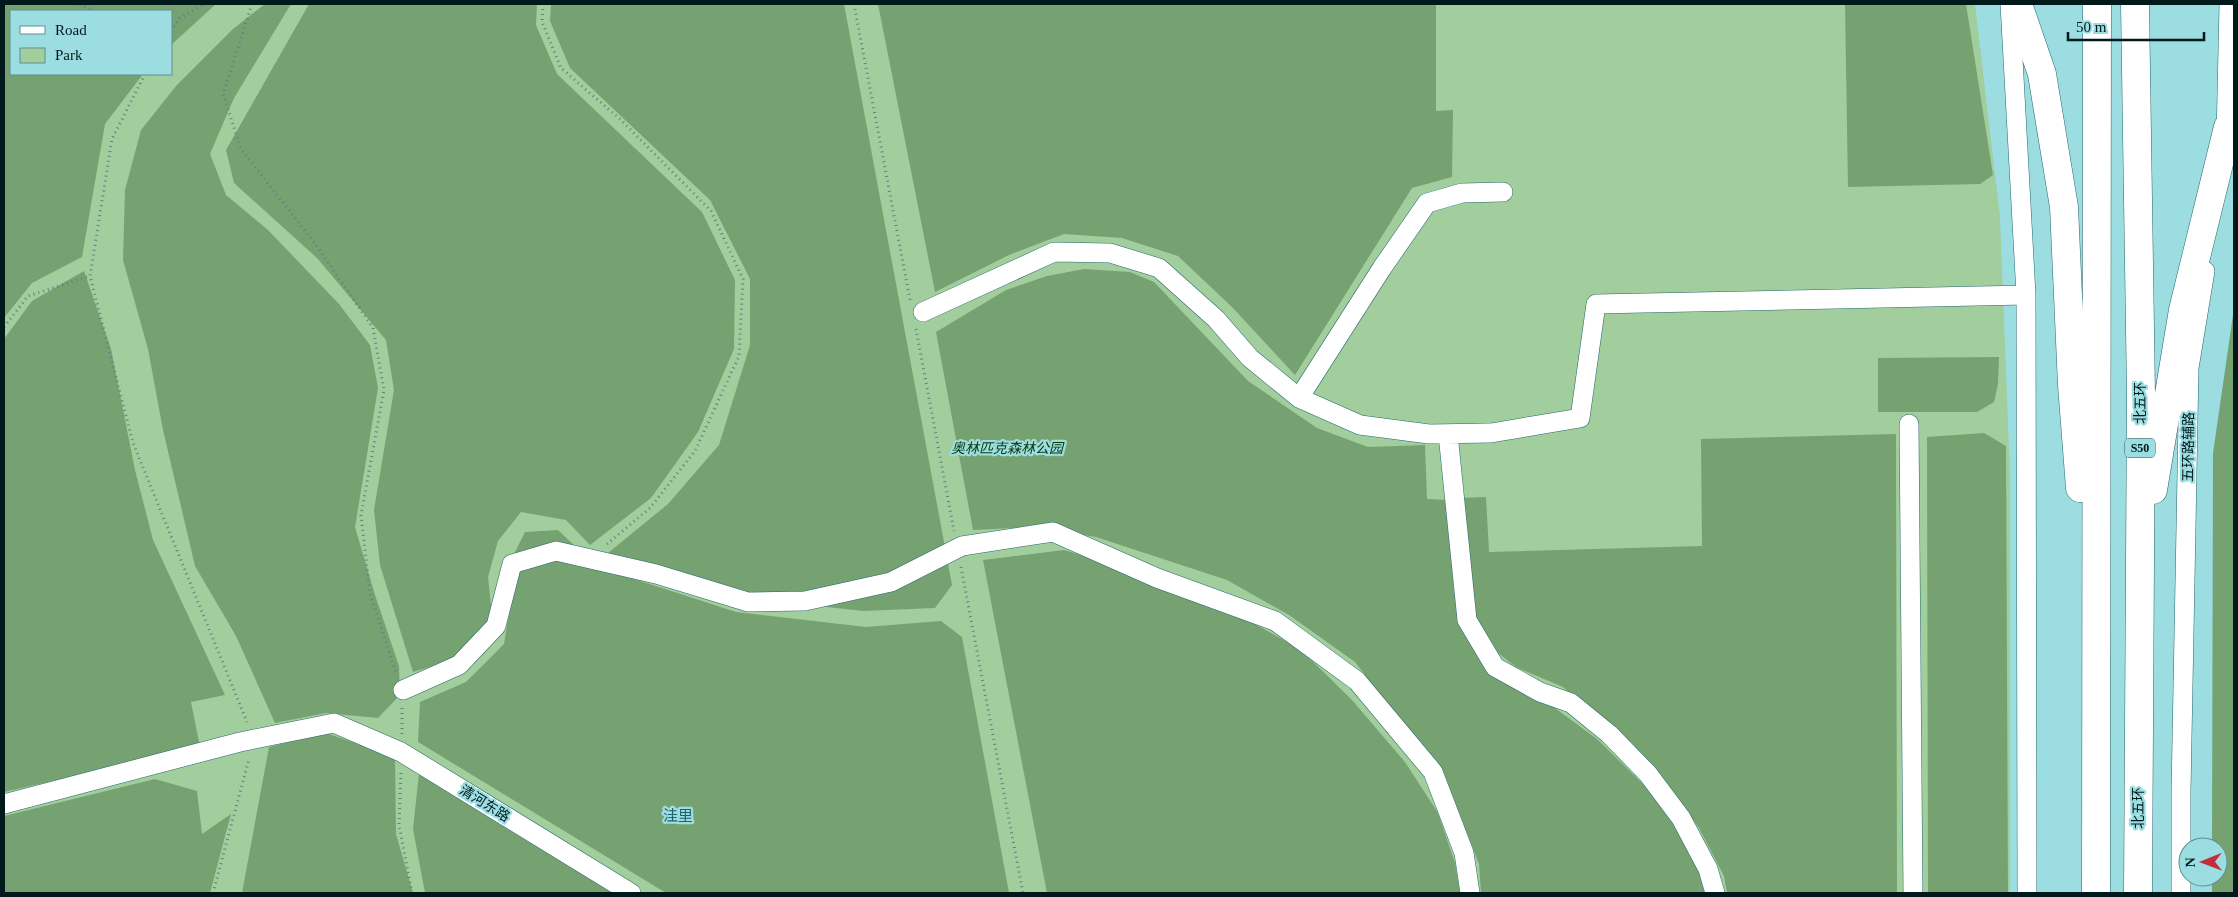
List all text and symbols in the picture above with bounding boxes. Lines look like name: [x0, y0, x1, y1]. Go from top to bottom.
legend: [10, 10, 172, 75]
scale bar: [2068, 10, 2204, 42]
text: 50 m: [2076, 19, 2107, 35]
text: Road: [55, 22, 87, 38]
text: Park: [55, 47, 83, 63]
street label: 北五环: [2132, 382, 2148, 424]
street label: 五环路辅路: [2180, 412, 2197, 482]
road number: S50: [2125, 438, 2155, 458]
park label: 奥林匹克森林公园: [951, 441, 1065, 456]
street label: 清河东路: [457, 782, 512, 825]
street label: 北五环: [2130, 787, 2146, 829]
district label: 洼里: [663, 808, 693, 824]
north arrow: [2178, 837, 2228, 887]
text: N: [2183, 857, 2198, 867]

